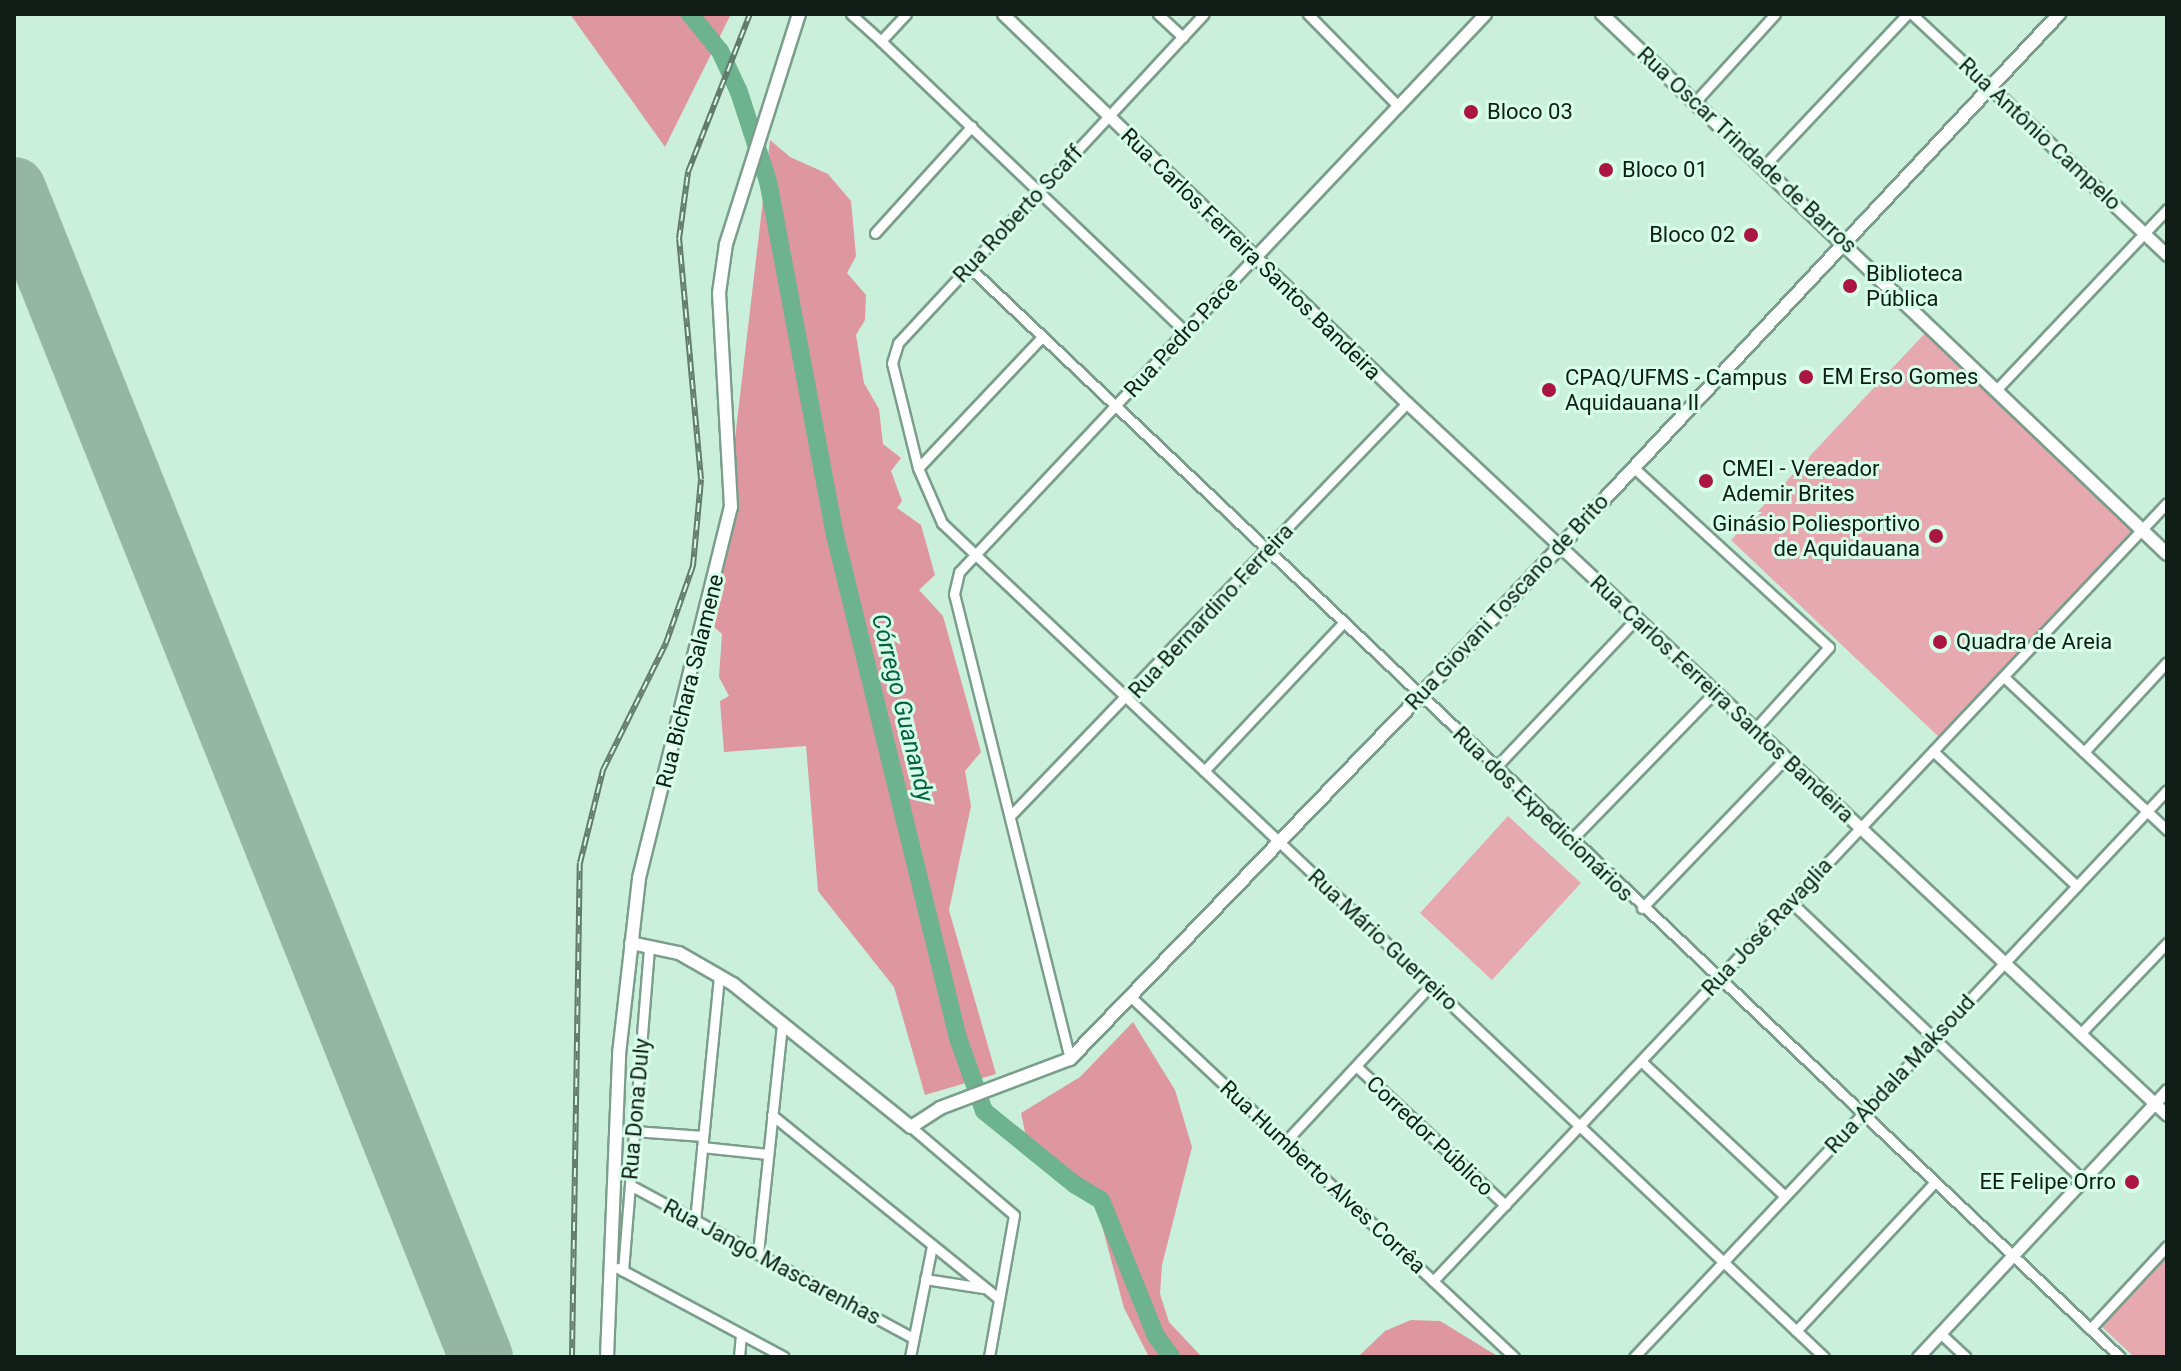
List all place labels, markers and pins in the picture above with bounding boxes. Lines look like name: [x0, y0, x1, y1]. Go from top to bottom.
place label: Bloco 03: [1487, 99, 1573, 125]
marker: Bloco 03: [1462, 103, 1480, 121]
place label: Bloco 01: [1622, 157, 1708, 183]
marker: Bloco 01: [1597, 161, 1615, 179]
place label: Bloco 02: [1649, 222, 1735, 248]
marker: Bloco 02: [1742, 226, 1760, 244]
place label: Biblioteca Pública: [1866, 260, 1963, 312]
marker: Biblioteca Pública: [1841, 277, 1859, 295]
place label: CPAQ/UFMS - Campus Aquidauana II: [1565, 364, 1787, 416]
place label: EM Erso Gomes: [1822, 364, 1978, 390]
marker: EM Erso Gomes: [1797, 368, 1815, 386]
marker: CPAQ/UFMS - Campus Aquidauana II: [1540, 381, 1558, 399]
place label: CMEI - Vereador Ademir Brites: [1722, 455, 1880, 506]
marker: CMEI - Vereador Ademir Brites: [1697, 472, 1715, 490]
place label: Ginásio Poliesportivo de Aquidauana: [1712, 510, 1920, 562]
marker: Ginásio Poliesportivo de Aquidauana: [1927, 527, 1945, 545]
place label: Quadra de Areia: [1956, 629, 2112, 655]
marker: Quadra de Areia: [1931, 633, 1949, 651]
place label: EE Felipe Orro: [1979, 1169, 2116, 1195]
marker: EE Felipe Orro: [2123, 1173, 2141, 1191]

